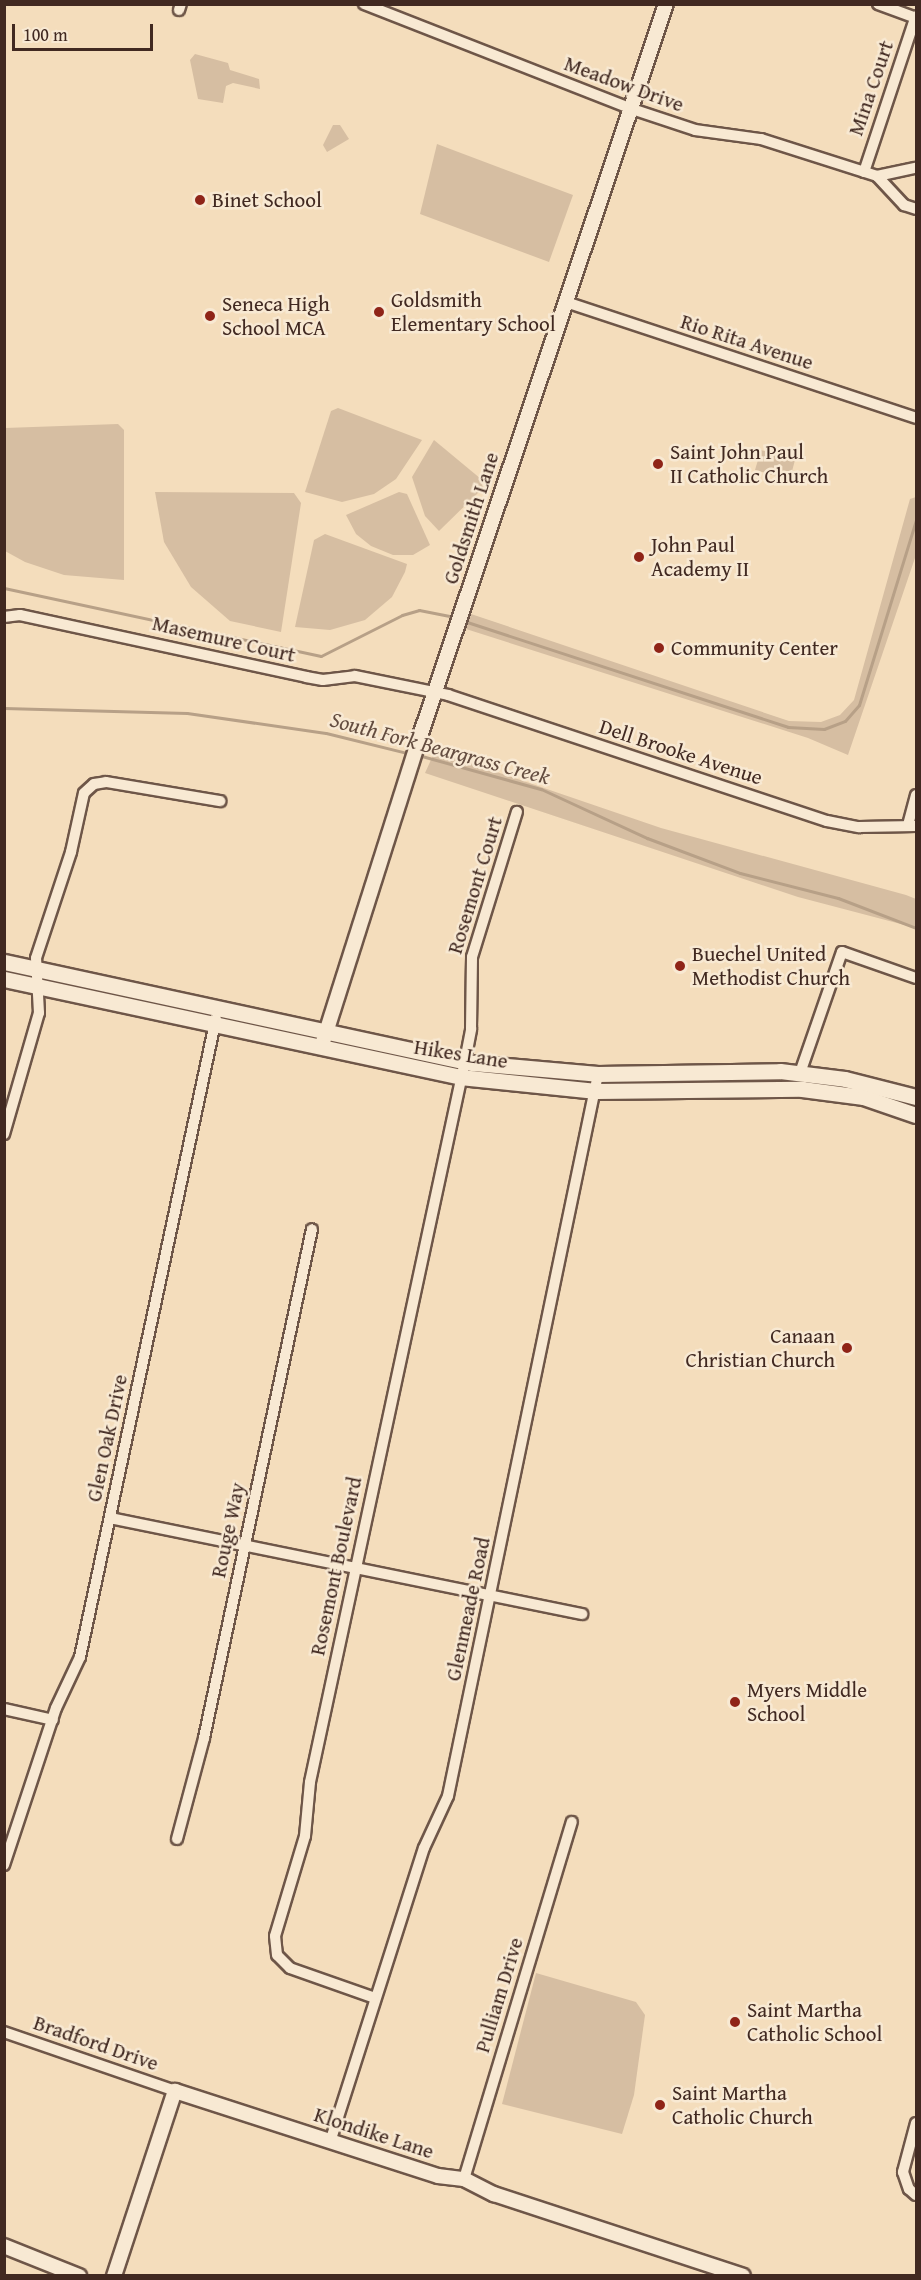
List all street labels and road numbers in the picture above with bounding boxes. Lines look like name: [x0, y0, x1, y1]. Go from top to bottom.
street label: Mina Court: [843, 37, 899, 139]
street label: Meadow Drive: [561, 51, 687, 117]
street label: Rio Rita Avenue: [678, 309, 816, 375]
street label: Goldsmith Lane: [438, 449, 504, 587]
street label: Masemure Court: [150, 610, 298, 668]
street label: Dell Brooke Avenue: [596, 714, 766, 790]
street label: Rosemont Court: [442, 813, 508, 957]
street label: Hikes Lane: [412, 1034, 510, 1074]
street label: Glen Oak Drive: [81, 1372, 133, 1504]
street label: Rosemont Boulevard: [305, 1474, 367, 1658]
street label: Rouge Way: [206, 1480, 250, 1580]
street label: Glenmeade Road: [440, 1535, 496, 1683]
street label: Pulliam Drive: [470, 1934, 528, 2056]
street label: Bradford Drive: [30, 2010, 162, 2076]
street label: Klondike Lane: [311, 2102, 437, 2164]

